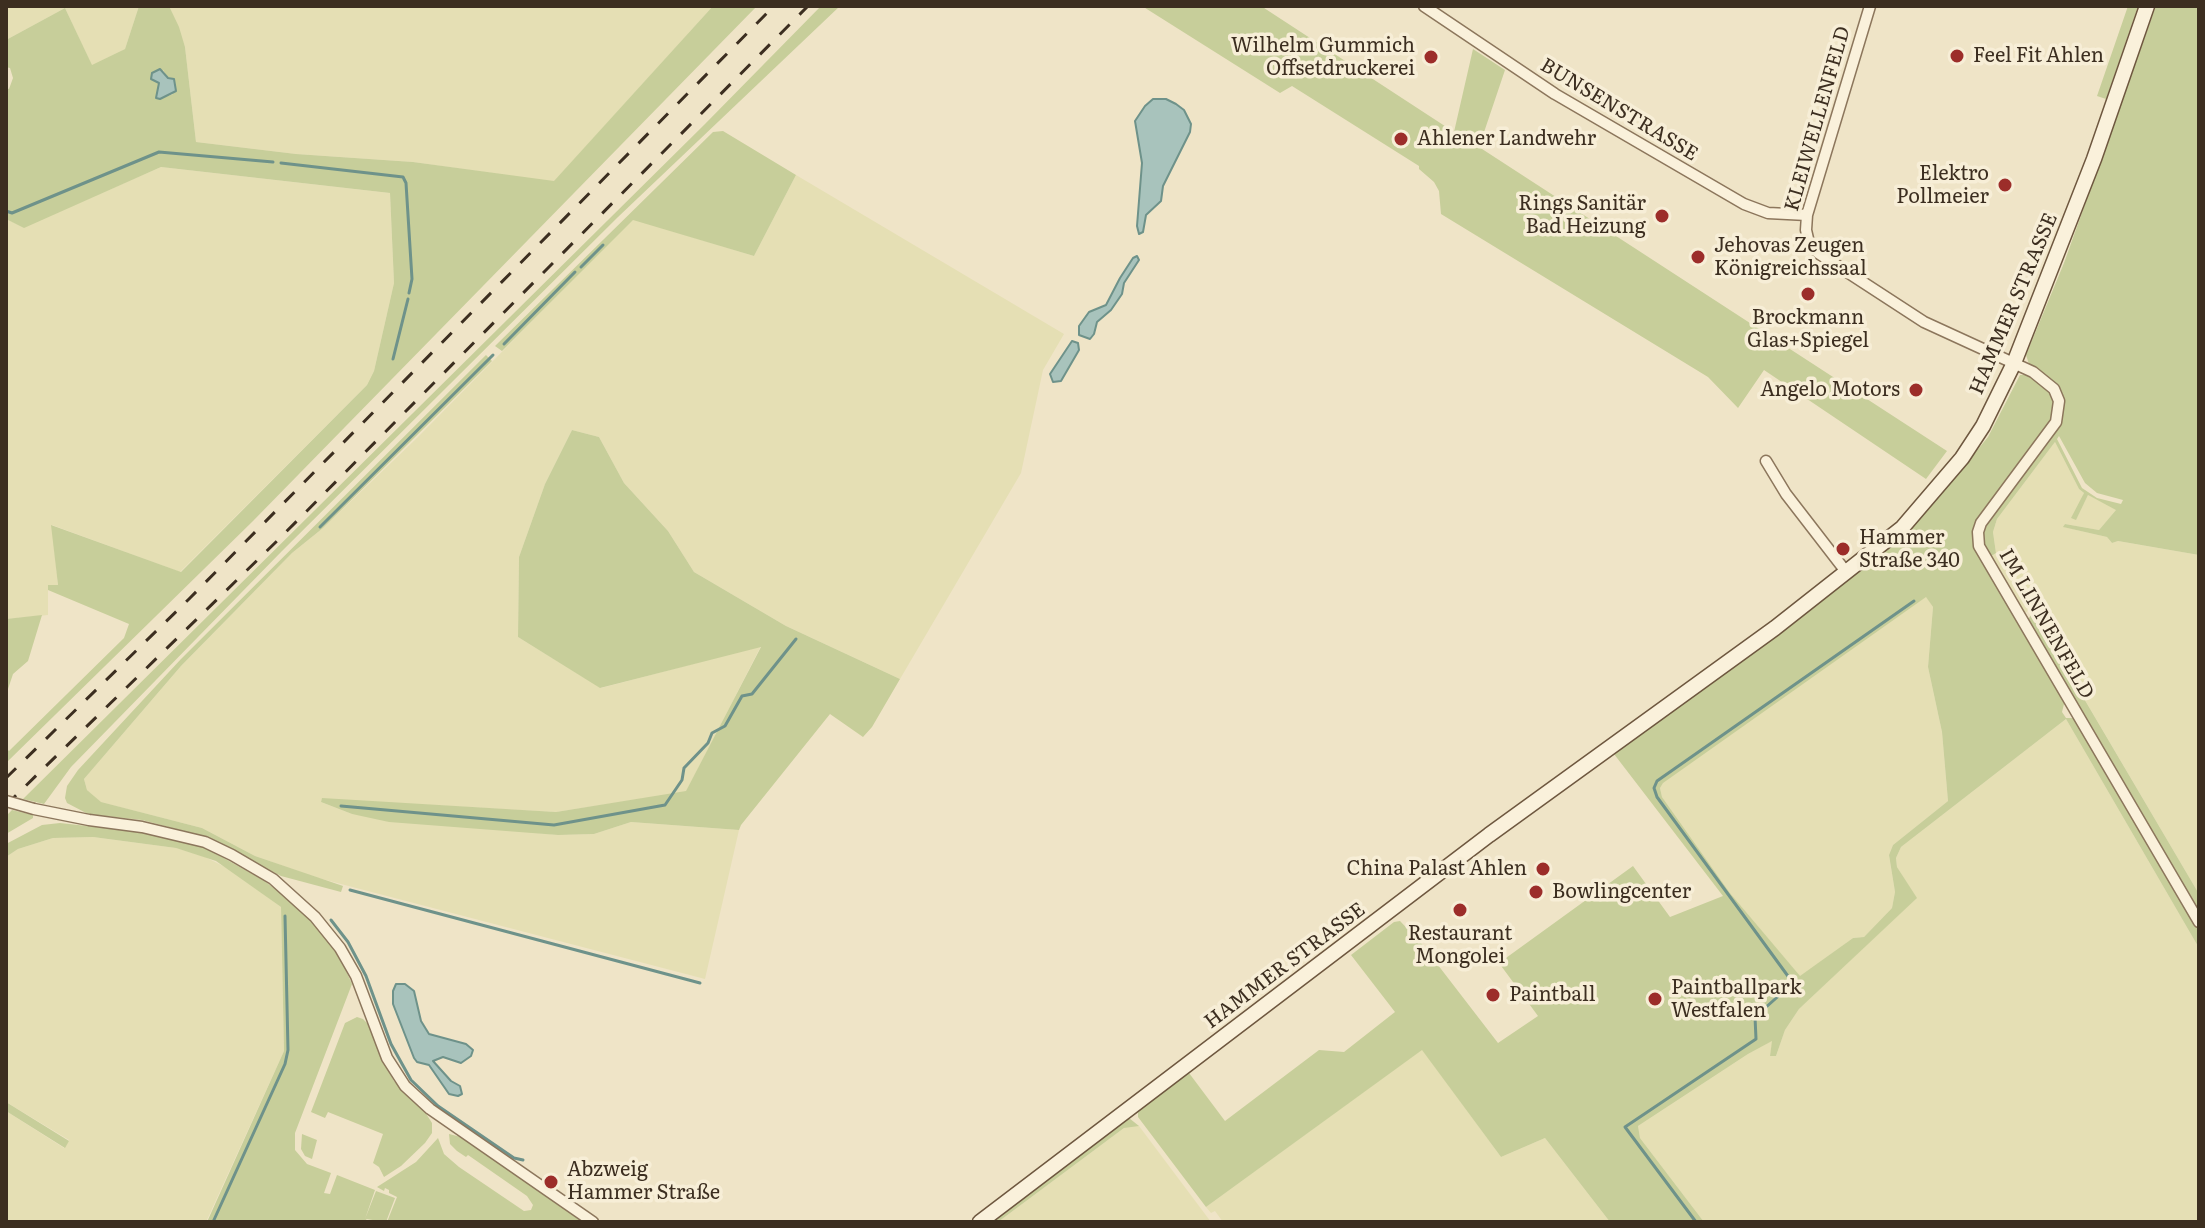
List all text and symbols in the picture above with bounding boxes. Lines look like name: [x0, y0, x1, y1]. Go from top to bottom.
street label: KLEIWELLENFELD: [1780, 24, 1856, 214]
place label: Wilhelm Gummich Offsetdruckerei: [1231, 34, 1415, 81]
place label: Feel Fit Ahlen: [1973, 44, 2104, 68]
marker: Feel Fit Ahlen: [1948, 47, 1966, 65]
marker: Wilhelm Gummich Offsetdruckerei: [1422, 48, 1440, 66]
street label: BUNSENSTRASSE: [1536, 53, 1702, 167]
place label: Ahlener Landwehr: [1417, 127, 1596, 151]
marker: Ahlener Landwehr: [1392, 130, 1410, 148]
place label: Elektro Pollmeier: [1896, 162, 1989, 209]
marker: Elektro Pollmeier: [1996, 176, 2014, 194]
place label: Rings Sanitär Bad Heizung: [1518, 192, 1646, 239]
marker: Rings Sanitär Bad Heizung: [1653, 207, 1671, 225]
street label: HAMMER STRASSE: [1965, 210, 2063, 398]
place label: Jehovas Zeugen Königreichssaal: [1714, 234, 1867, 281]
marker: Jehovas Zeugen Königreichssaal: [1689, 248, 1707, 266]
marker: Brockmann Glas+Spiegel: [1799, 285, 1817, 303]
place label: Brockmann Glas+Spiegel: [1747, 306, 1869, 353]
place label: Angelo Motors: [1760, 378, 1900, 402]
marker: Angelo Motors: [1907, 381, 1925, 399]
place label: Hammer Straße 340: [1859, 526, 1960, 573]
marker: Hammer Straße 340: [1834, 540, 1852, 558]
street label: IM LINNENFELD: [1993, 545, 2099, 703]
place label: China Palast Ahlen: [1346, 857, 1527, 881]
marker: China Palast Ahlen: [1534, 860, 1552, 878]
place label: Bowlingcenter: [1552, 880, 1691, 904]
marker: Bowlingcenter: [1527, 883, 1545, 901]
street label: HAMMER STRASSE: [1200, 898, 1370, 1034]
marker: Restaurant Mongolei: [1451, 901, 1469, 919]
place label: Restaurant Mongolei: [1408, 922, 1512, 969]
place label: Paintballpark Westfalen: [1671, 976, 1802, 1023]
place label: Paintball: [1509, 983, 1596, 1007]
marker: Paintball: [1484, 986, 1502, 1004]
marker: Paintballpark Westfalen: [1646, 990, 1664, 1008]
place label: Abzweig Hammer Straße: [567, 1158, 720, 1205]
marker: Abzweig Hammer Straße: [542, 1173, 560, 1191]

